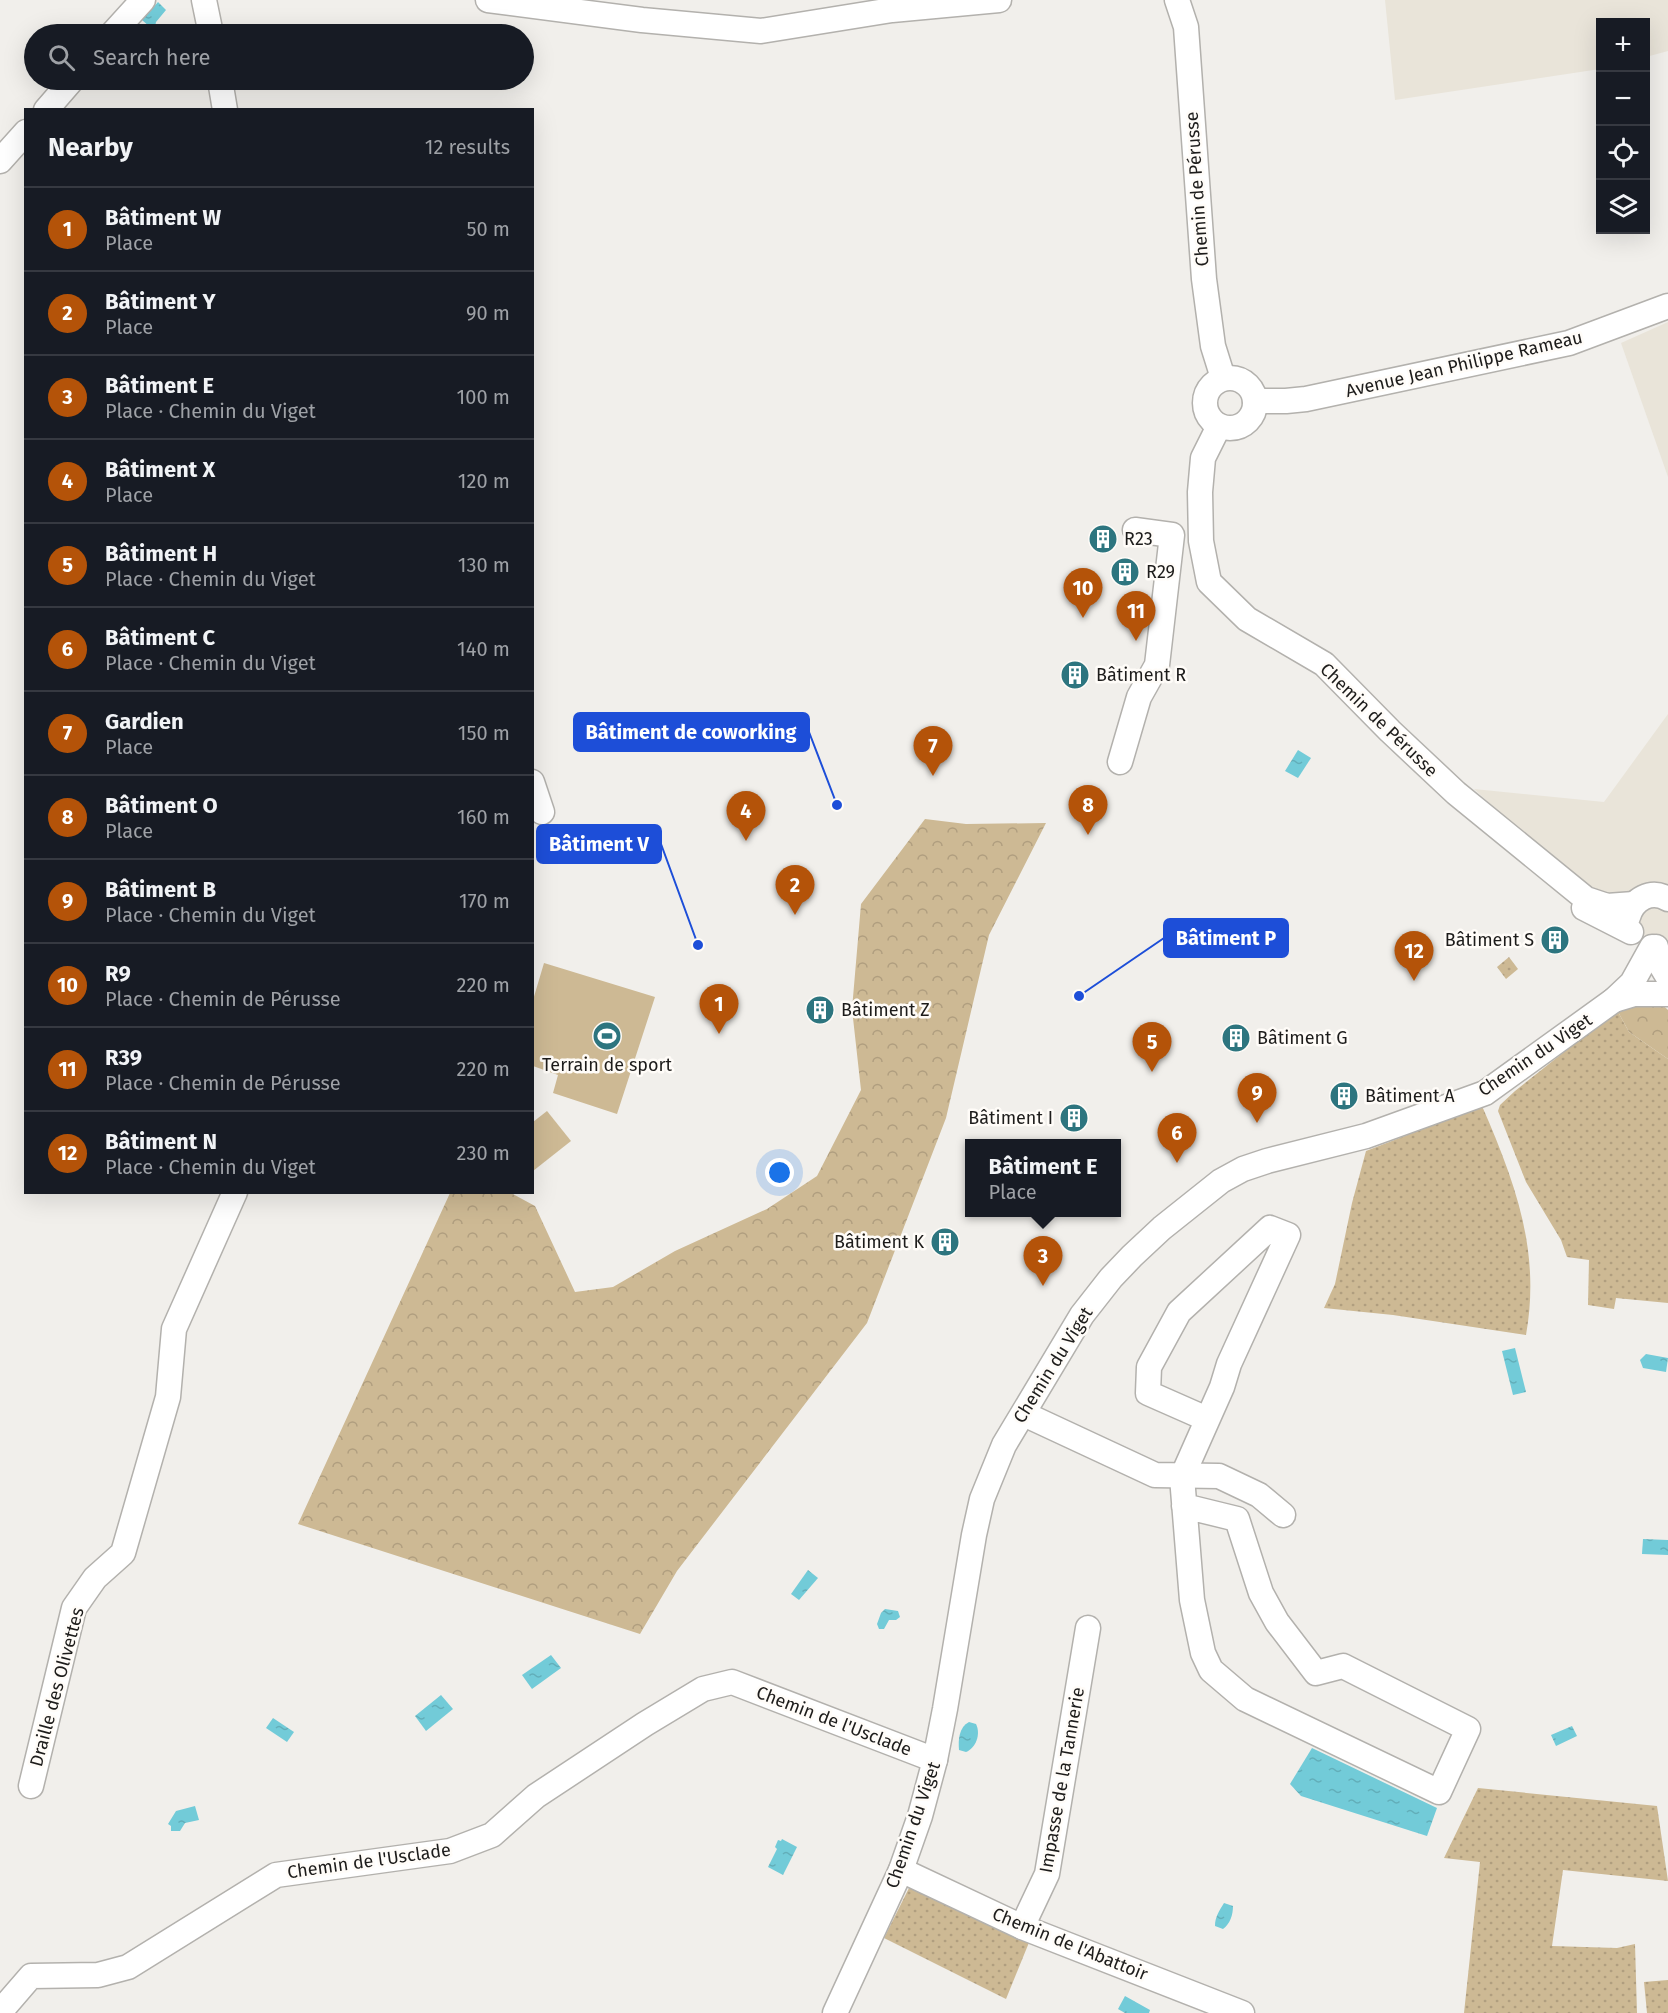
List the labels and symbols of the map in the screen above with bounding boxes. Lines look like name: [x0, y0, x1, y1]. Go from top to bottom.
street label: Chemin de Pérusse: [1181, 111, 1213, 267]
street label: Avenue Jean Philippe Rameau: [1343, 326, 1585, 402]
building icon: R23: [1087, 523, 1119, 555]
place label: R23: [1124, 528, 1153, 550]
building icon: R29: [1109, 556, 1141, 588]
place label: R29: [1146, 561, 1175, 583]
pin: 10: [1064, 568, 1102, 618]
pin: 11: [1116, 592, 1156, 641]
street label: Chemin de Pérusse: [1316, 658, 1442, 782]
building icon: Bâtiment R: [1059, 659, 1091, 691]
place label: Bâtiment R: [1096, 664, 1186, 686]
callout: Bâtiment de coworking: [574, 713, 809, 751]
text: Bâtiment de coworking: [585, 720, 798, 744]
pin: 7: [914, 726, 952, 776]
pin: 8: [1068, 786, 1108, 835]
pin: 4: [726, 792, 766, 841]
callout: Bâtiment V: [537, 825, 661, 863]
text: Bâtiment V: [549, 832, 650, 856]
pin: 2: [776, 866, 814, 915]
callout: Bâtiment P: [1164, 919, 1288, 957]
building icon: Bâtiment S: [1539, 924, 1571, 956]
text: Bâtiment P: [1176, 926, 1276, 950]
place label: Bâtiment S: [1445, 929, 1534, 951]
pin: 12: [1394, 932, 1434, 981]
pin: 1: [700, 984, 738, 1034]
building icon: Bâtiment Z: [804, 994, 836, 1026]
place label: Bâtiment Z: [841, 999, 930, 1021]
street label: Chemin du Viget: [1474, 1009, 1597, 1101]
sports icon: Terrain de sport: [591, 1020, 623, 1052]
pin: 5: [1132, 1022, 1172, 1072]
building icon: Bâtiment G: [1220, 1022, 1252, 1054]
place label: Bâtiment G: [1257, 1027, 1348, 1049]
place label: Terrain de sport: [542, 1054, 672, 1076]
pin: 9: [1238, 1074, 1276, 1123]
building icon: Bâtiment A: [1328, 1080, 1360, 1112]
place label: Bâtiment A: [1365, 1085, 1455, 1107]
building icon: Bâtiment I: [1058, 1102, 1090, 1134]
place label: Bâtiment I: [968, 1107, 1053, 1129]
pin: 6: [1158, 1114, 1196, 1163]
your location: [765, 1158, 794, 1187]
building icon: Bâtiment K: [929, 1226, 961, 1258]
place label: Bâtiment K: [834, 1231, 924, 1253]
pin: 3: [1024, 1236, 1062, 1286]
street label: Chemin du Viget: [1009, 1303, 1098, 1427]
street label: Draille des Olivettes: [25, 1605, 89, 1769]
street label: Chemin de l'Usclade: [753, 1681, 915, 1761]
street label: Impasse de la Tannerie: [1035, 1685, 1089, 1875]
street label: Chemin du Viget: [881, 1758, 945, 1891]
street label: Chemin de l'Usclade: [286, 1839, 452, 1883]
street label: Chemin de l'Abattoir: [989, 1903, 1151, 1985]

